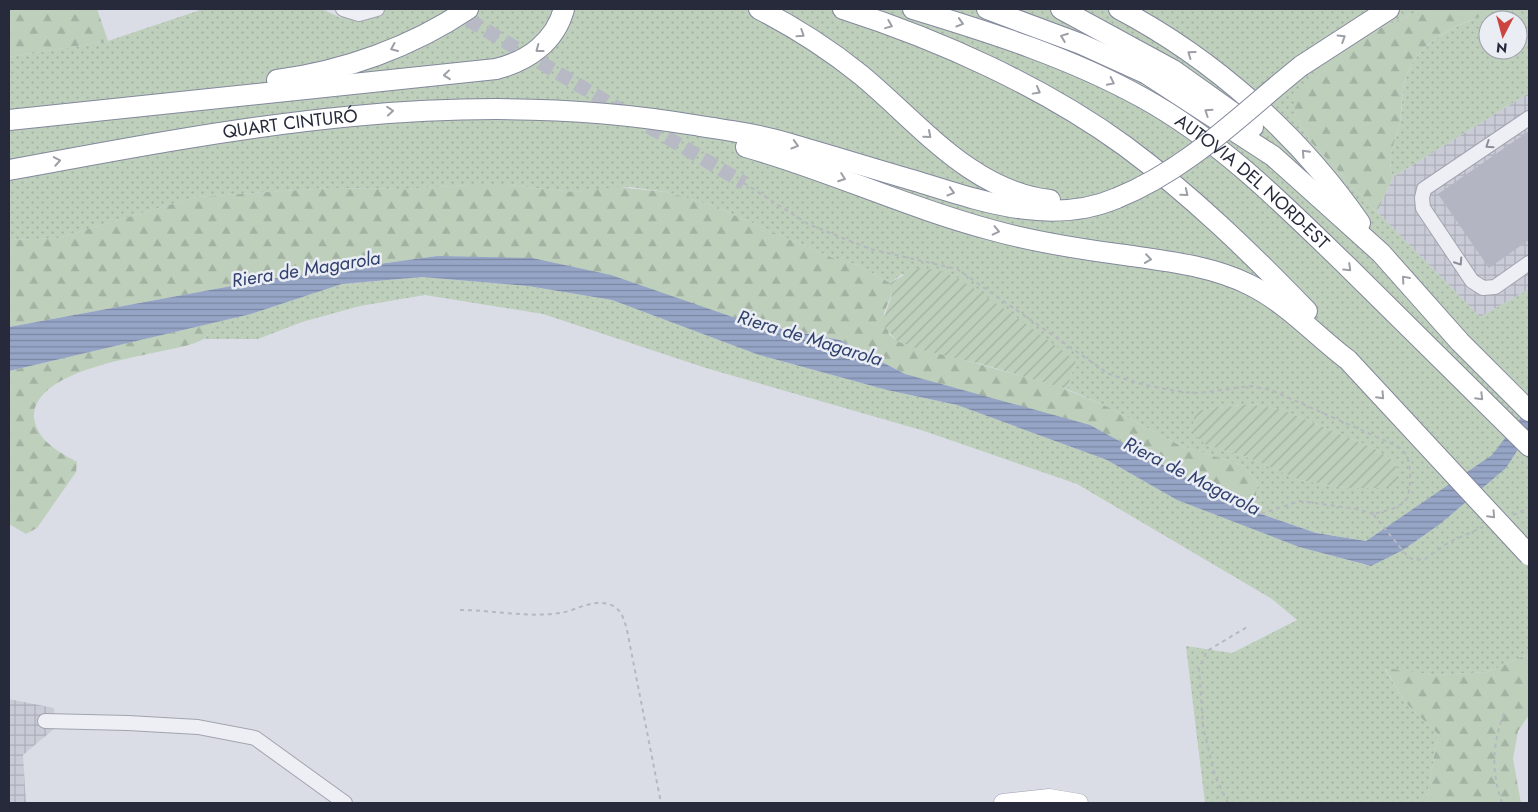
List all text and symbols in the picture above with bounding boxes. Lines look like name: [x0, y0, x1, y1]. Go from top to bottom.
north arrow: [1478, 10, 1528, 60]
one-way arrow: [955, 17, 964, 27]
one-way arrow: [884, 18, 893, 29]
one-way arrow: [796, 27, 805, 37]
one-way arrow: [1060, 33, 1069, 43]
one-way arrow: [1336, 35, 1345, 44]
text: N: [1495, 37, 1508, 58]
one-way arrow: [390, 42, 399, 52]
one-way arrow: [535, 43, 545, 52]
one-way arrow: [1187, 51, 1197, 60]
one-way arrow: [443, 69, 451, 80]
one-way arrow: [1106, 76, 1115, 86]
one-way arrow: [1032, 85, 1041, 95]
street label: QUART CINTURÓ: [221, 103, 359, 145]
one-way arrow: [387, 106, 395, 117]
street label: AUTOVIA DEL NORD-EST: [1170, 108, 1336, 256]
one-way arrow: [1204, 109, 1214, 118]
one-way arrow: [922, 129, 931, 138]
one-way arrow: [1485, 139, 1494, 149]
one-way arrow: [791, 140, 799, 150]
one-way arrow: [1302, 150, 1311, 159]
one-way arrow: [52, 156, 61, 166]
one-way arrow: [837, 172, 846, 182]
one-way arrow: [946, 186, 955, 196]
one-way arrow: [1179, 188, 1188, 196]
one-way arrow: [991, 225, 1000, 236]
water label: Riera de Magarola: [230, 244, 383, 294]
one-way arrow: [1144, 253, 1152, 263]
one-way arrow: [1453, 257, 1462, 266]
one-way arrow: [1342, 262, 1351, 271]
one-way arrow: [1401, 276, 1410, 285]
water label: Riera de Magarola: [734, 303, 886, 373]
one-way arrow: [1375, 391, 1384, 400]
one-way arrow: [1474, 391, 1483, 400]
water label: Riera de Magarola: [1119, 430, 1265, 522]
one-way arrow: [1486, 510, 1495, 519]

